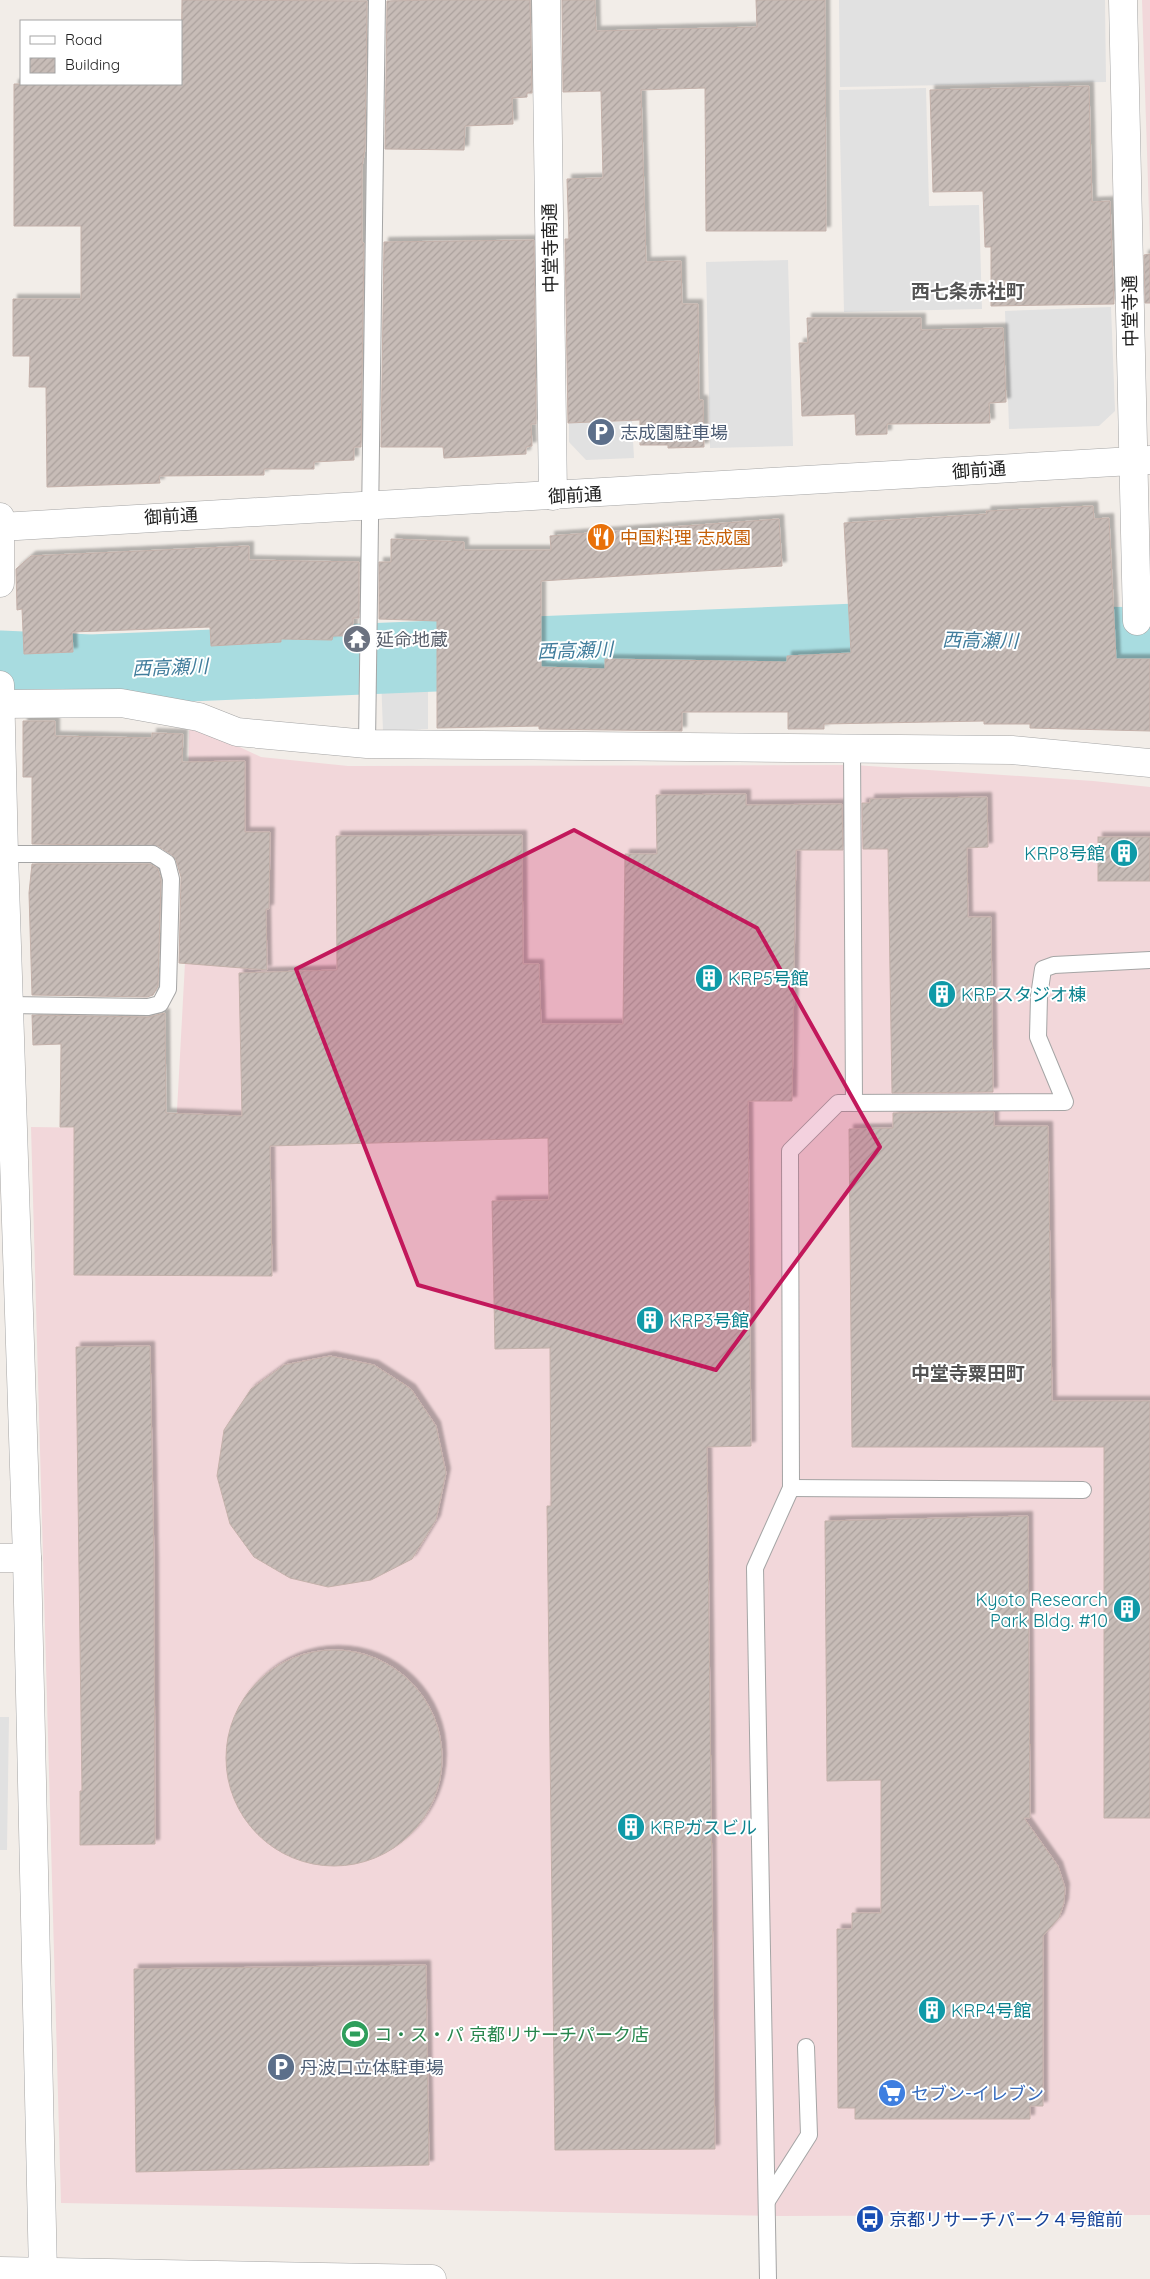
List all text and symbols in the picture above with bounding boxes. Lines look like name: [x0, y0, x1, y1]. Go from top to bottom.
legend: [20, 20, 182, 85]
text: Road: [65, 30, 102, 49]
text: Building: [65, 55, 120, 74]
street label: 中堂寺南通: [538, 203, 562, 293]
street label: 中堂寺通: [1118, 275, 1142, 347]
district label: 西七条赤社町: [911, 279, 1025, 303]
parking icon: 志成園駐車場: [586, 417, 616, 447]
place label: 志成園駐車場: [620, 421, 728, 444]
street label: 御前通: [951, 457, 1007, 483]
street label: 御前通: [547, 482, 603, 508]
street label: 御前通: [143, 503, 199, 529]
restaurant icon: 中国料理 志成園: [586, 522, 616, 552]
place label: 中国料理 志成園: [620, 526, 751, 549]
temple icon: 延命地蔵: [342, 624, 372, 654]
water label: 西高瀬川: [942, 627, 1020, 653]
place label: 延命地蔵: [376, 628, 448, 651]
water label: 西高瀬川: [537, 637, 615, 663]
water label: 西高瀬川: [132, 654, 210, 680]
building icon: KRP8号館: [1109, 838, 1139, 868]
place label: KRP8号館: [1024, 842, 1105, 865]
building icon: KRP5号館: [694, 963, 724, 993]
place label: KRP5号館: [728, 967, 809, 990]
building icon: KRPスタジオ棟: [927, 979, 957, 1009]
place label: KRPスタジオ棟: [961, 983, 1086, 1006]
building icon: KRP3号館: [635, 1305, 665, 1335]
place label: KRP3号館: [669, 1309, 749, 1332]
district label: 中堂寺粟田町: [911, 1361, 1025, 1385]
place label: Kyoto Research Park Bldg. #10: [976, 1588, 1108, 1632]
building icon: Kyoto Research Park Bldg. #10: [1112, 1594, 1142, 1624]
building icon: KRPガスビル: [616, 1812, 646, 1842]
place label: KRPガスビル: [650, 1816, 757, 1839]
building icon: KRP4号館: [917, 1995, 947, 2025]
place label: KRP4号館: [951, 1999, 1031, 2022]
sports icon: コ・ス・パ 京都リサーチパーク店: [340, 2019, 370, 2049]
place label: コ・ス・パ 京都リサーチパーク店: [374, 2023, 649, 2046]
parking icon: 丹波口立体駐車場: [266, 2052, 296, 2082]
place label: 丹波口立体駐車場: [300, 2056, 444, 2079]
supermarket icon: セブン-イレブン: [877, 2078, 907, 2108]
place label: セブン-イレブン: [911, 2082, 1044, 2105]
bus stop icon: 京都リサーチパーク４号館前: [855, 2204, 885, 2234]
place label: 京都リサーチパーク４号館前: [889, 2208, 1123, 2231]

